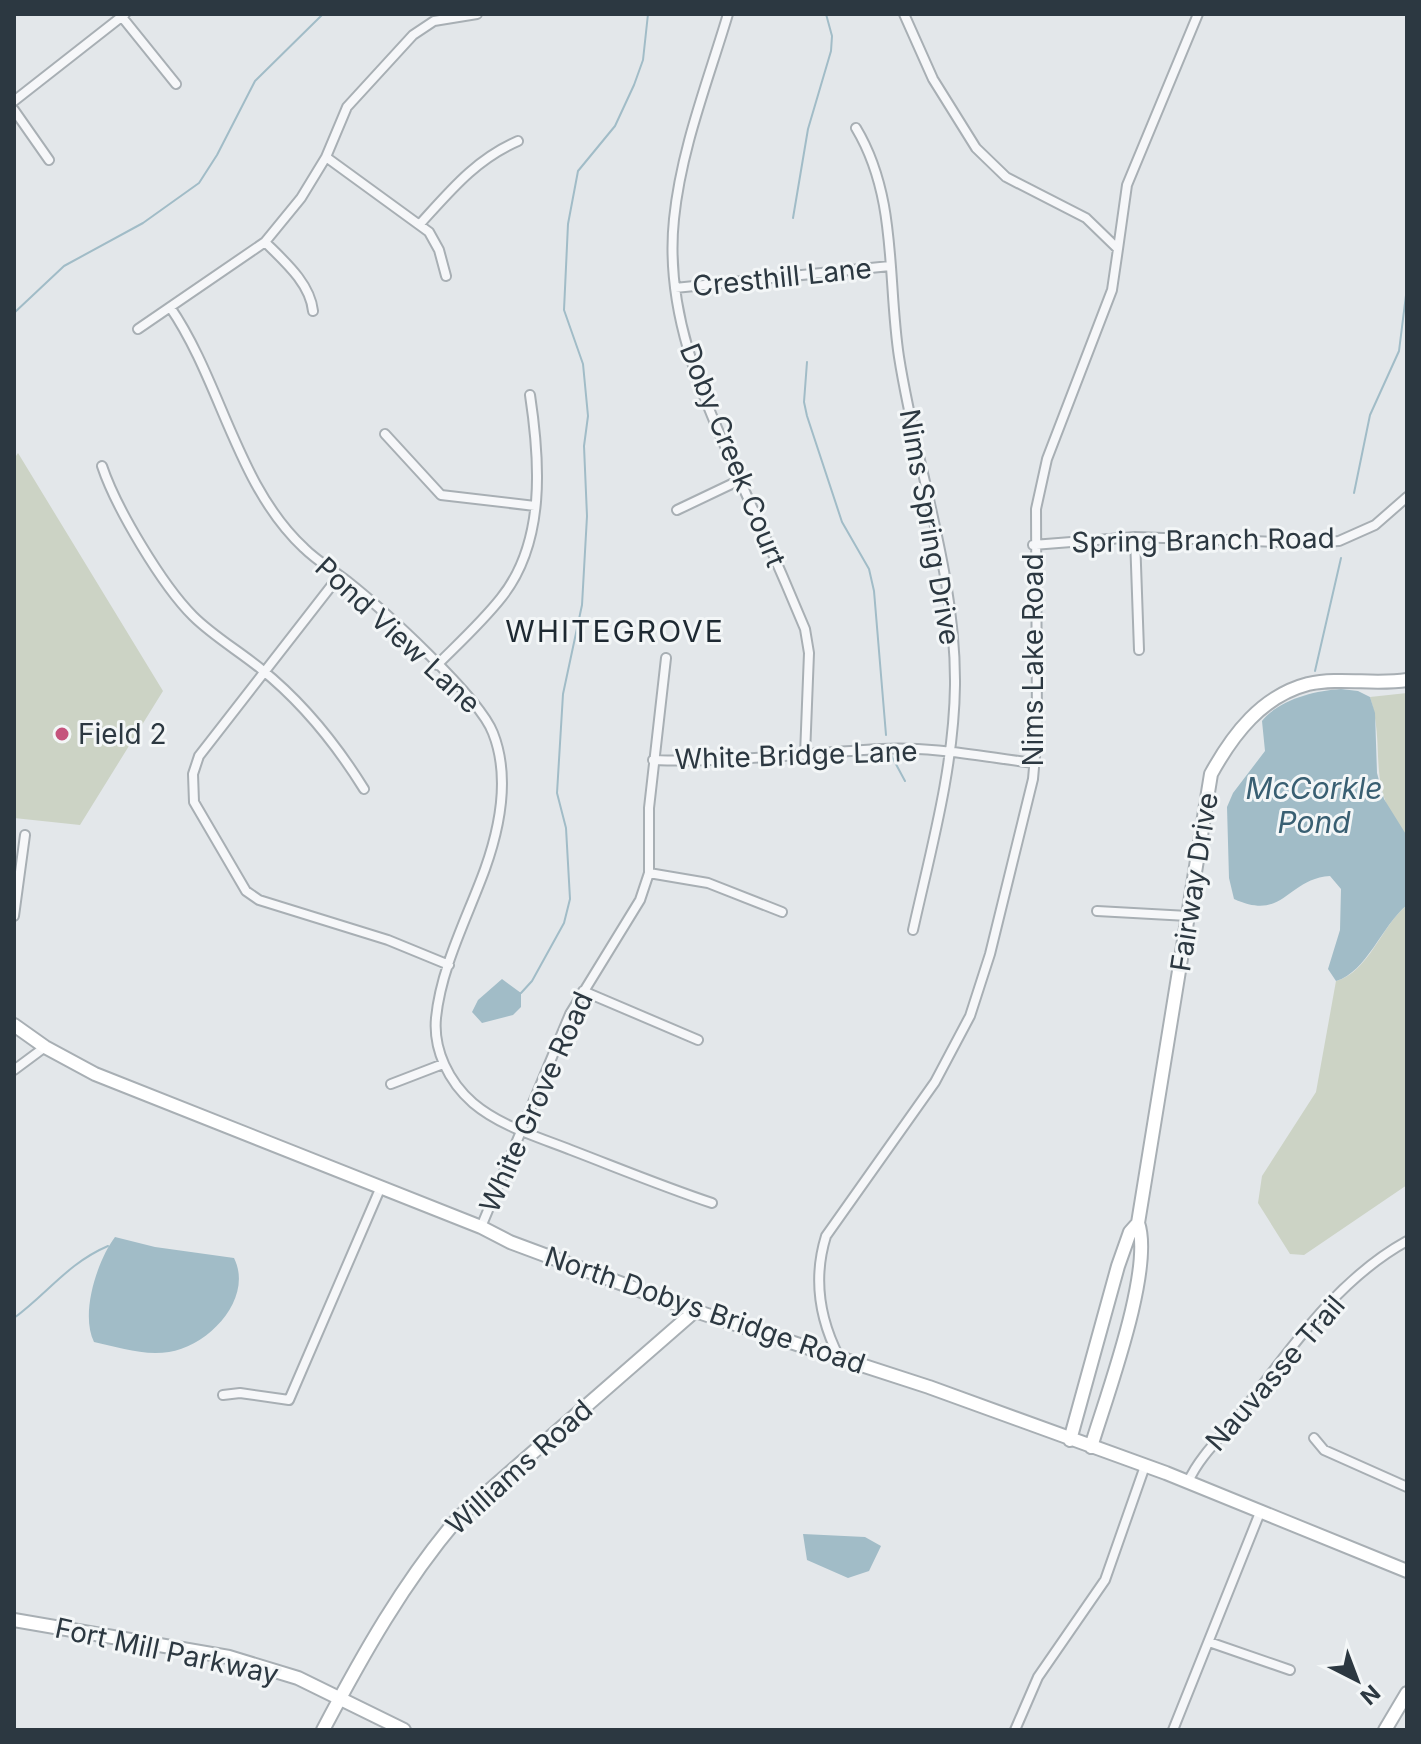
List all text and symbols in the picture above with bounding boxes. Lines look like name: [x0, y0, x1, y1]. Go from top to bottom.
street label: Cresthill Lane: [691, 251, 873, 303]
street label: Doby Creek Court: [673, 338, 793, 572]
street label: Nims Spring Drive: [893, 406, 967, 648]
street label: Spring Branch Road: [1071, 521, 1335, 559]
street label: Pond View Lane: [308, 550, 488, 720]
street label: Nims Lake Road: [1016, 553, 1050, 767]
district label: WHITEGROVE: [505, 613, 725, 649]
place label: Field 2: [78, 717, 167, 751]
marker: Field 2: [53, 725, 71, 743]
street label: White Bridge Lane: [674, 734, 918, 776]
water label: McCorkle Pond: [1246, 770, 1382, 840]
street label: Fairway Drive: [1163, 790, 1225, 974]
street label: White Grove Road: [472, 986, 600, 1218]
street label: North Dobys Bridge Road: [540, 1239, 870, 1381]
street label: Nauvasse Trail: [1198, 1288, 1352, 1458]
street label: Williams Road: [439, 1392, 599, 1542]
street label: Fort Mill Parkway: [52, 1611, 282, 1691]
north arrow: [1317, 1640, 1397, 1720]
text: N: [1355, 1680, 1385, 1710]

